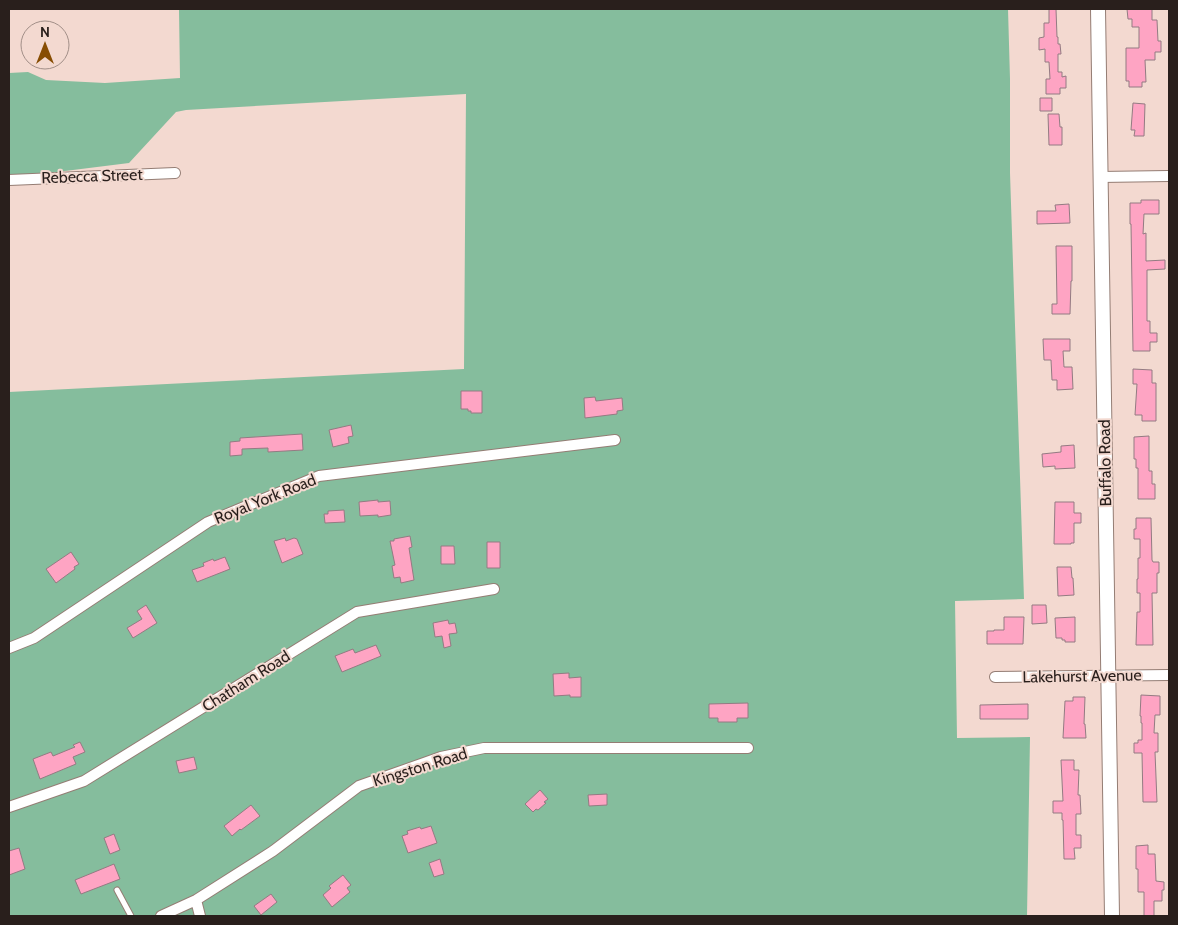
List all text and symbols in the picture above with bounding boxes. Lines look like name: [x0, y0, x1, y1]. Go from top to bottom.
north arrow: [20, 20, 70, 70]
text: N: [40, 23, 50, 41]
street label: Rebecca Street: [41, 165, 144, 187]
street label: Buffalo Road: [1095, 419, 1115, 507]
street label: Royal York Road: [211, 470, 319, 528]
street label: Chatham Road: [199, 646, 293, 716]
street label: Lakehurst Avenue: [1022, 665, 1142, 687]
street label: Kingston Road: [370, 744, 470, 790]

